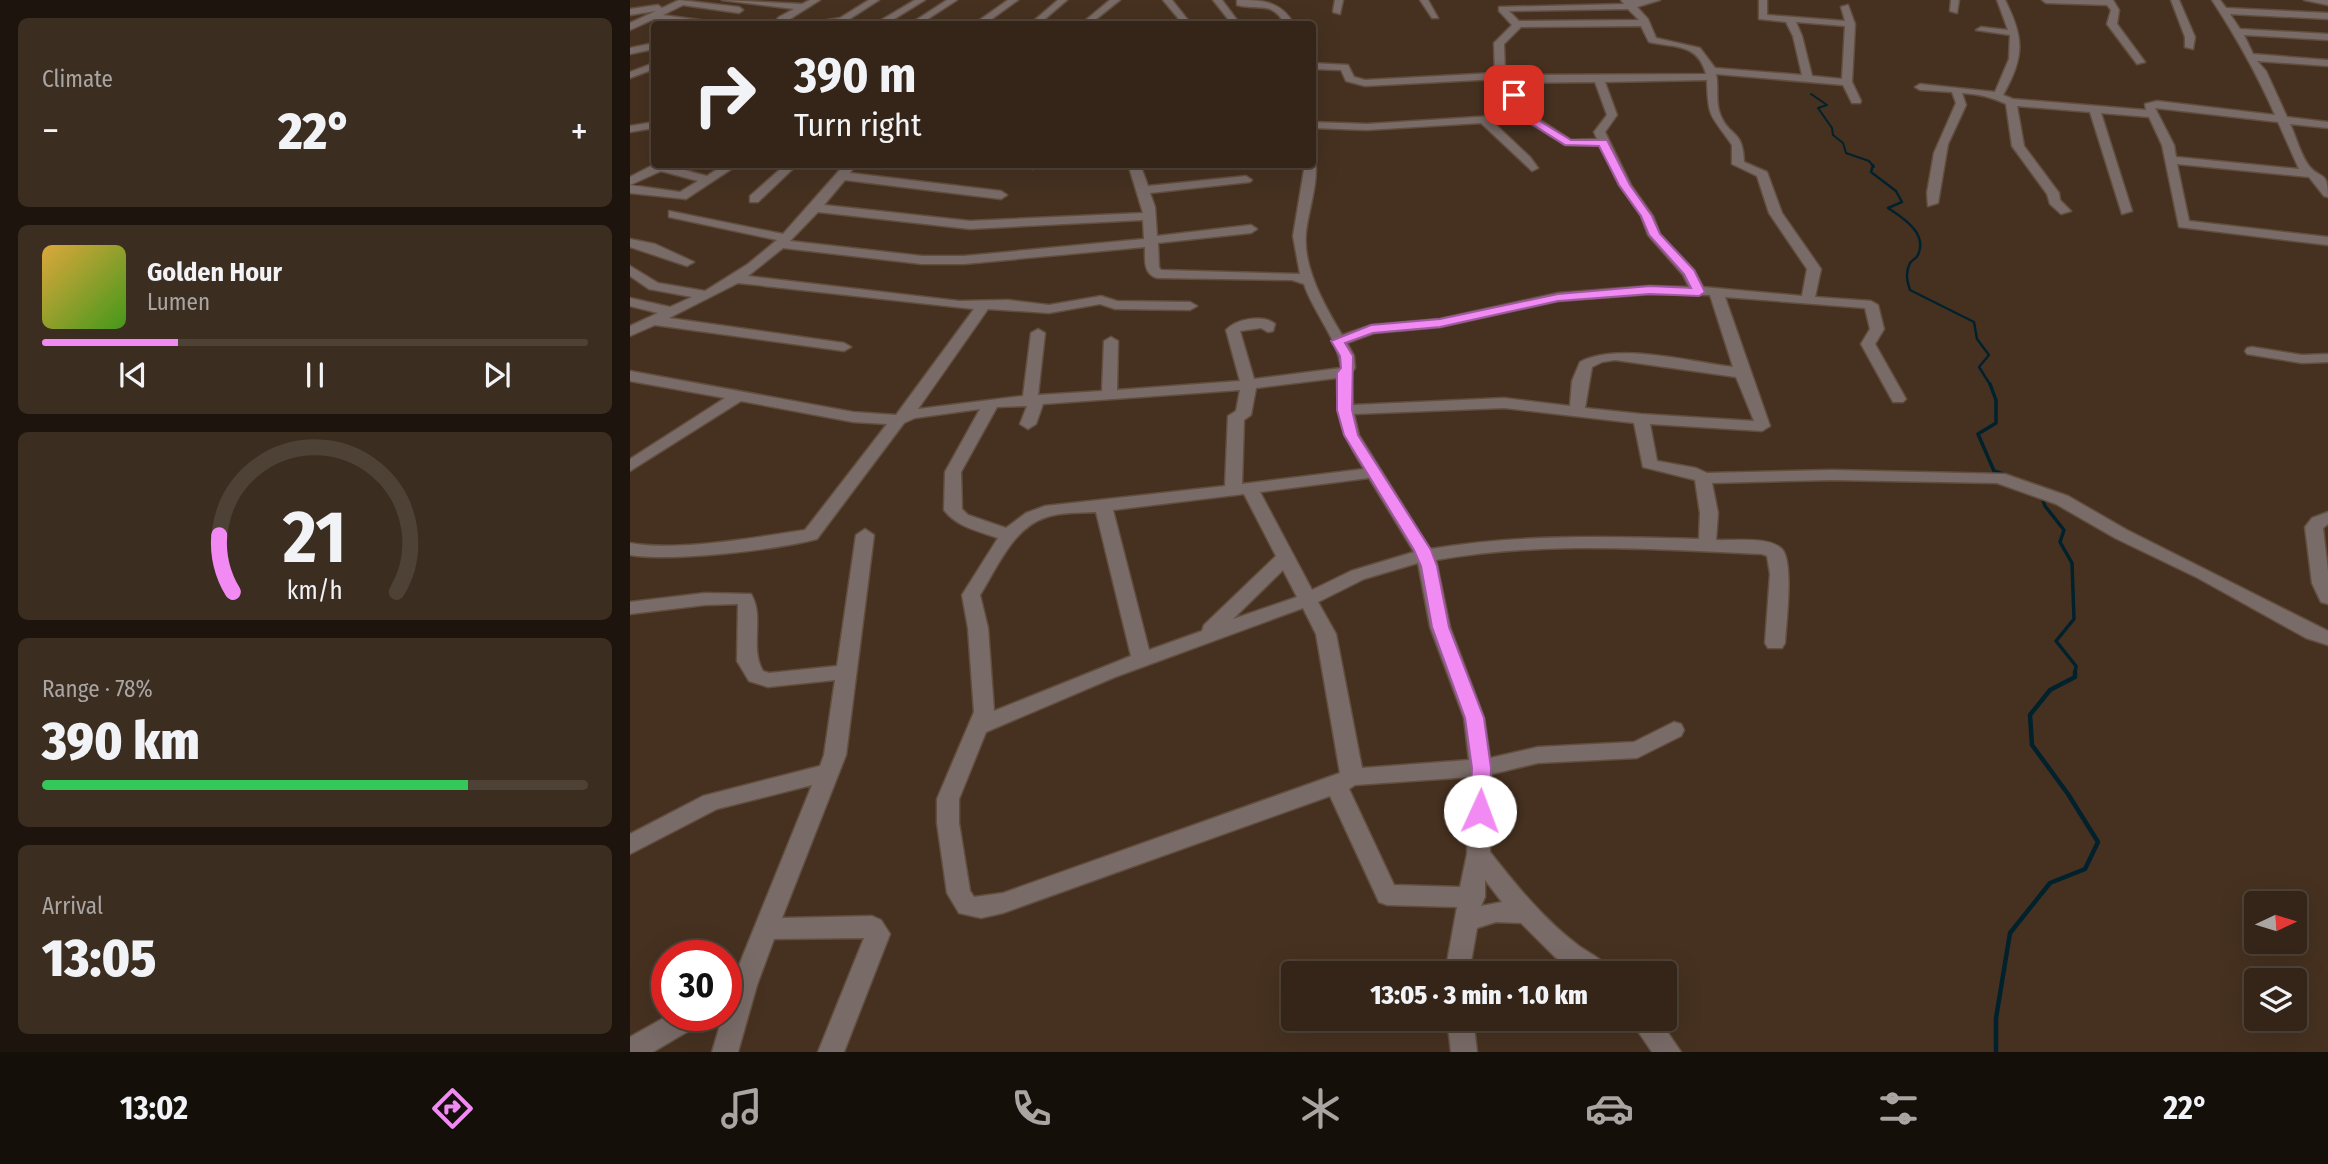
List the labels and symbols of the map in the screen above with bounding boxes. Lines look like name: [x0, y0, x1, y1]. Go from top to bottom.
pin: [1484, 65, 1544, 125]
position arrow: [1443, 774, 1517, 848]
north arrow: [2244, 891, 2306, 954]
speed limit sign: 30: [651, 940, 742, 1031]

